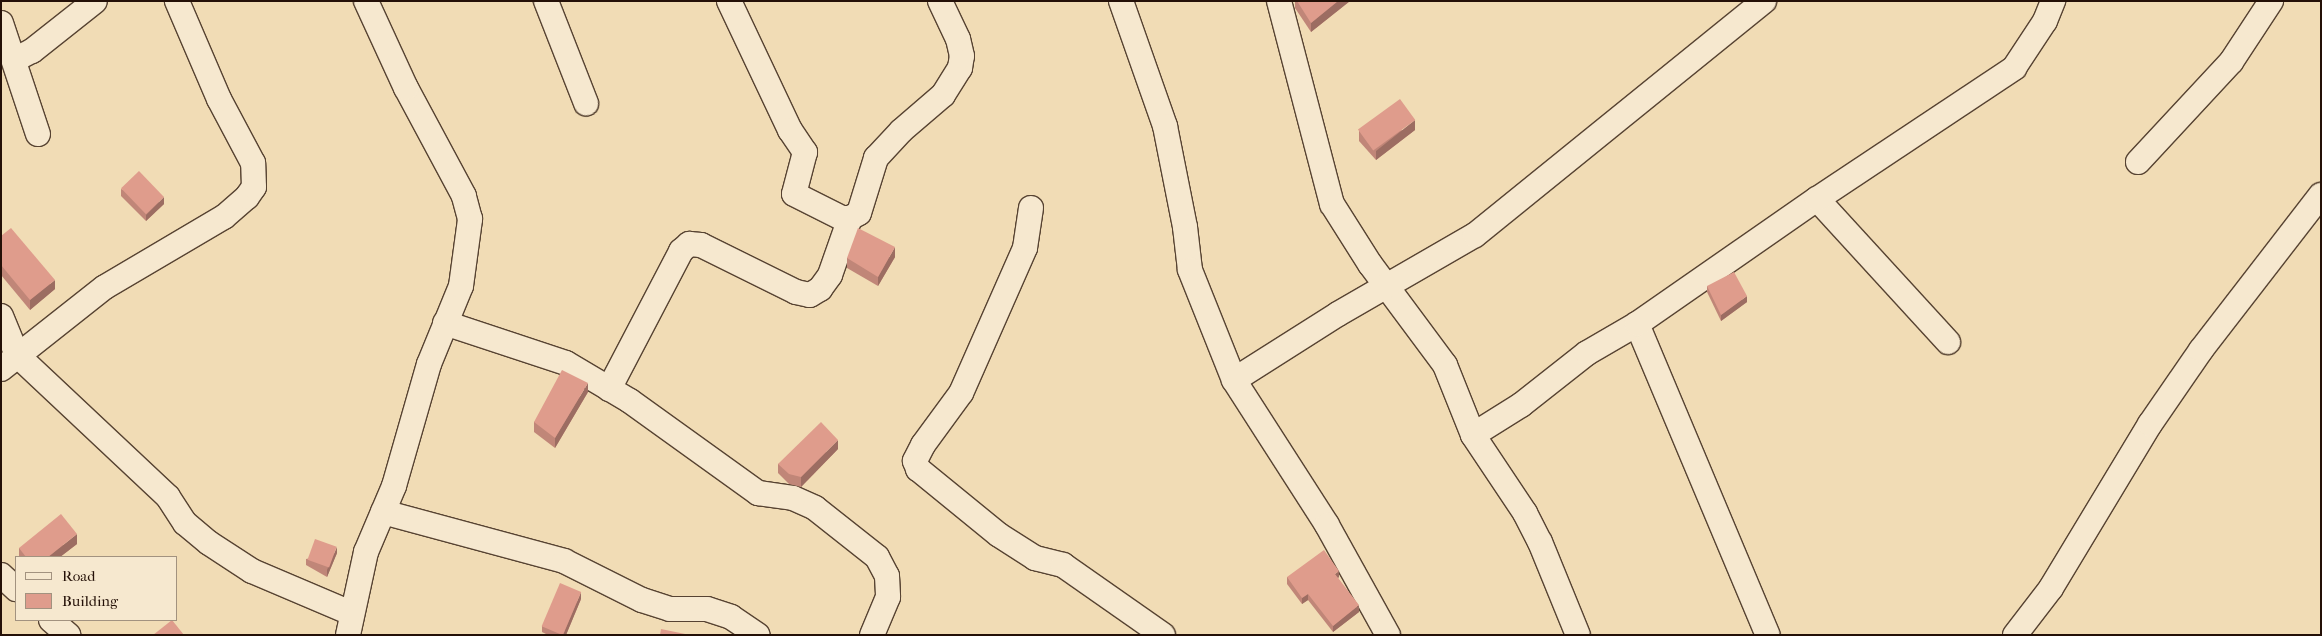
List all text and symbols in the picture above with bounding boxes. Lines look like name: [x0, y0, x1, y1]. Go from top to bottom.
legend: [15, 556, 178, 621]
text: Road: [62, 567, 95, 585]
text: Building: [62, 592, 118, 610]

